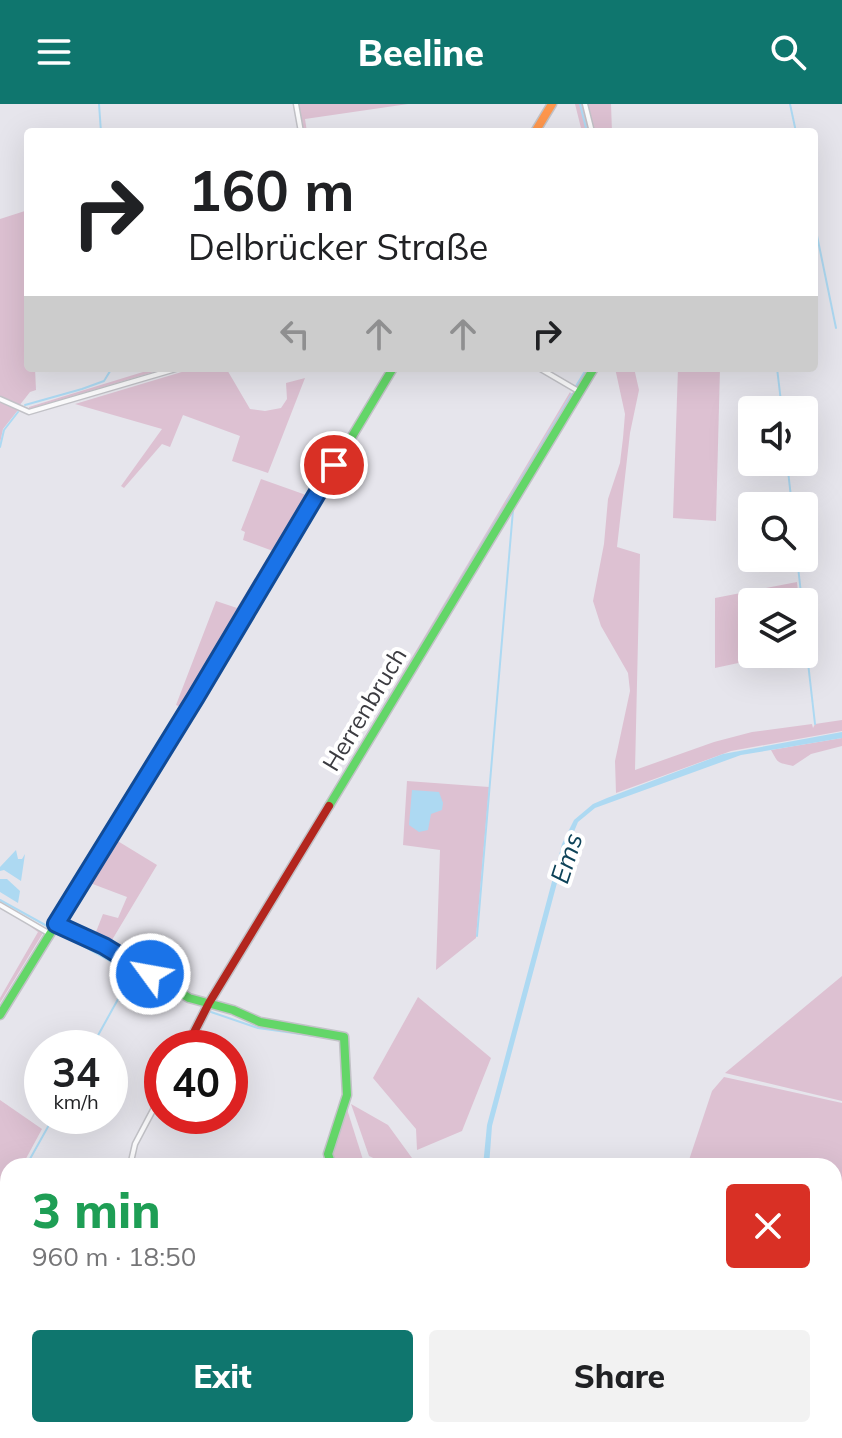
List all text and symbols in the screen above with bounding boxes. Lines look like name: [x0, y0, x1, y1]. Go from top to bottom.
icon: menu: [32, 30, 76, 74]
text: Beeline: [358, 30, 484, 75]
icon: search: [766, 30, 810, 74]
text: 160 m: [188, 155, 355, 225]
icon: right: [56, 160, 160, 264]
text: Delbrücker Straße: [188, 224, 488, 269]
icon: left: [273, 312, 317, 356]
icon: ahead: [357, 312, 401, 356]
icon: ahead: [441, 312, 485, 356]
icon: right: [525, 312, 569, 356]
map controls: [738, 396, 818, 668]
button: sound: [738, 396, 818, 476]
pin: [300, 431, 368, 499]
icon: arrive: [312, 443, 356, 487]
button: search: [738, 492, 818, 572]
button: layers: [738, 588, 818, 668]
street label: Herrenbruch: [315, 642, 413, 776]
water label: Ems: [542, 829, 590, 887]
position arrow: [108, 932, 192, 1016]
speed limit sign: 40: [144, 1030, 248, 1134]
text: 34: [52, 1047, 100, 1097]
text: km/h: [53, 1089, 99, 1114]
text: 3 min: [32, 1180, 161, 1240]
button: close: [726, 1184, 810, 1268]
text: 960 m · 18:50: [32, 1240, 196, 1273]
button: Exit: [32, 1330, 413, 1422]
button: Share: [429, 1330, 810, 1422]

